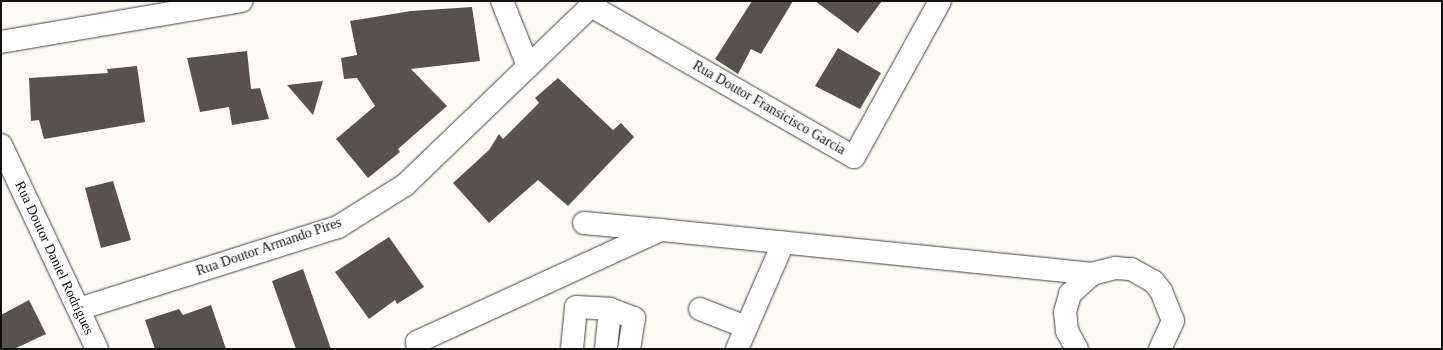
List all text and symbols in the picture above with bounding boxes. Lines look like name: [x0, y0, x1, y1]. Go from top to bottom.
street label: Rua Doutor Fransicisco Garcia: [690, 57, 848, 159]
street label: Rua Doutor Daniel Rodrígues: [11, 179, 97, 337]
street label: Rua Doutor Armando Pires: [194, 214, 344, 280]

